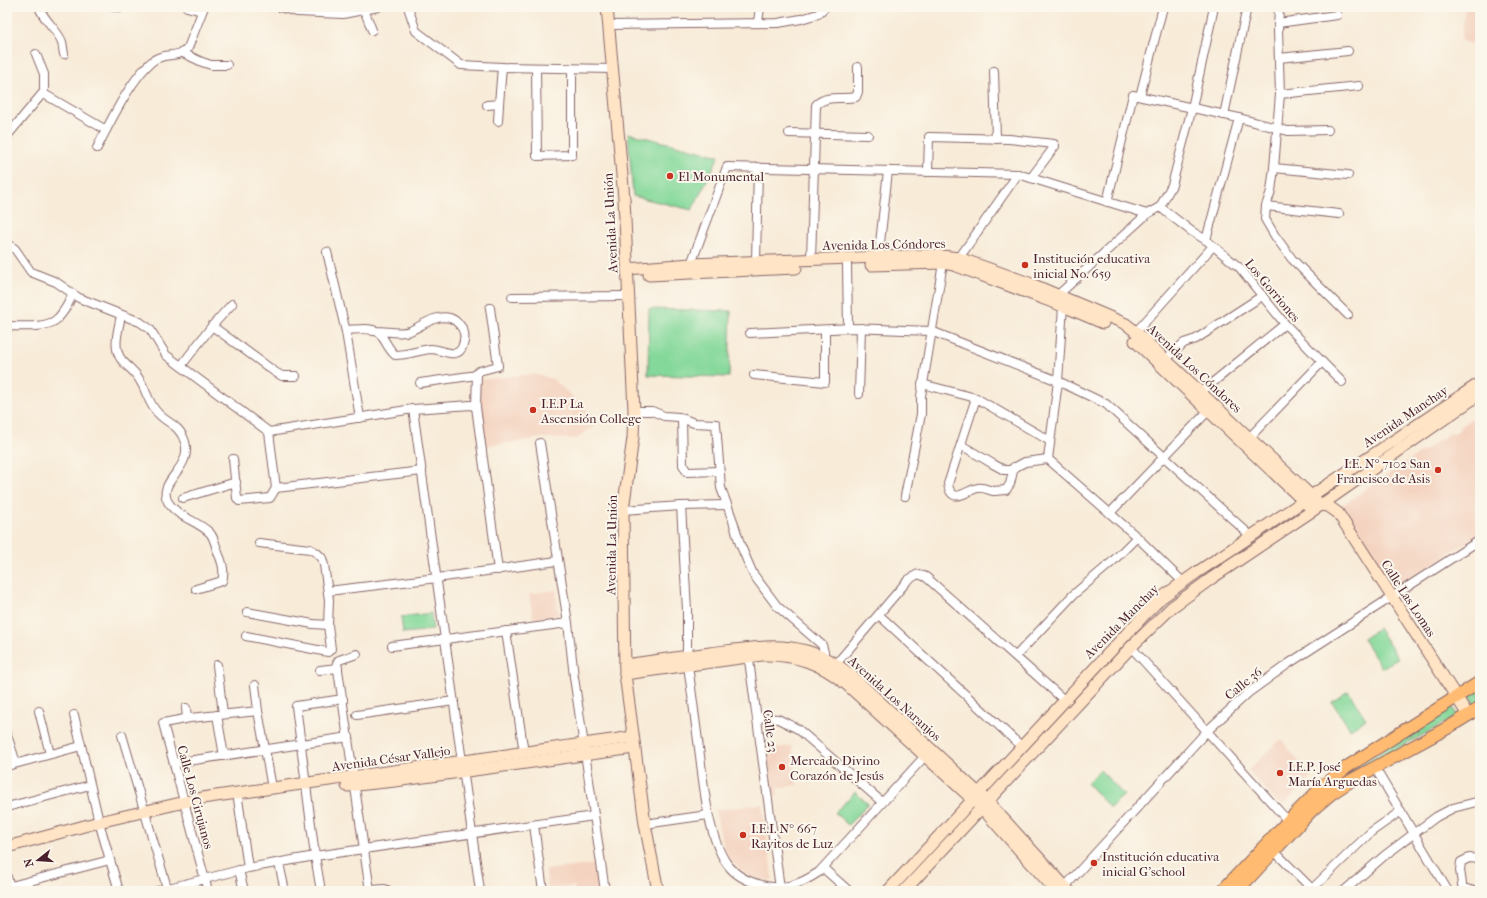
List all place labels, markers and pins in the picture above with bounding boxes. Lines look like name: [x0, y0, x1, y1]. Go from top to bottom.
place label: El Monumental: [678, 169, 765, 184]
marker: El Monumental: [665, 171, 675, 181]
place label: Institución educativa inicial No. 659: [1033, 251, 1151, 281]
marker: Institución educativa inicial No. 659: [1020, 260, 1030, 270]
place label: I.E.P La Ascensión College: [540, 396, 642, 426]
marker: I.E.P La Ascensión College: [528, 405, 538, 415]
place label: I.E. N° 7102 San Francisco de Asis: [1336, 456, 1430, 486]
marker: I.E. N° 7102 San Francisco de Asis: [1433, 465, 1443, 475]
place label: Mercado Divino Corazón de Jesús: [790, 753, 884, 783]
place label: I.E.P. José María Arguedas: [1288, 759, 1377, 789]
marker: Mercado Divino Corazón de Jesús: [777, 762, 787, 772]
marker: I.E.P. José María Arguedas: [1275, 768, 1285, 778]
place label: I.E.I. N° 667 Rayitos de Luz: [751, 821, 833, 851]
marker: I.E.I. N° 667 Rayitos de Luz: [738, 830, 748, 840]
place label: Institución educativa inicial G'school: [1102, 849, 1220, 879]
marker: Institución educativa inicial G'school: [1089, 858, 1099, 868]

